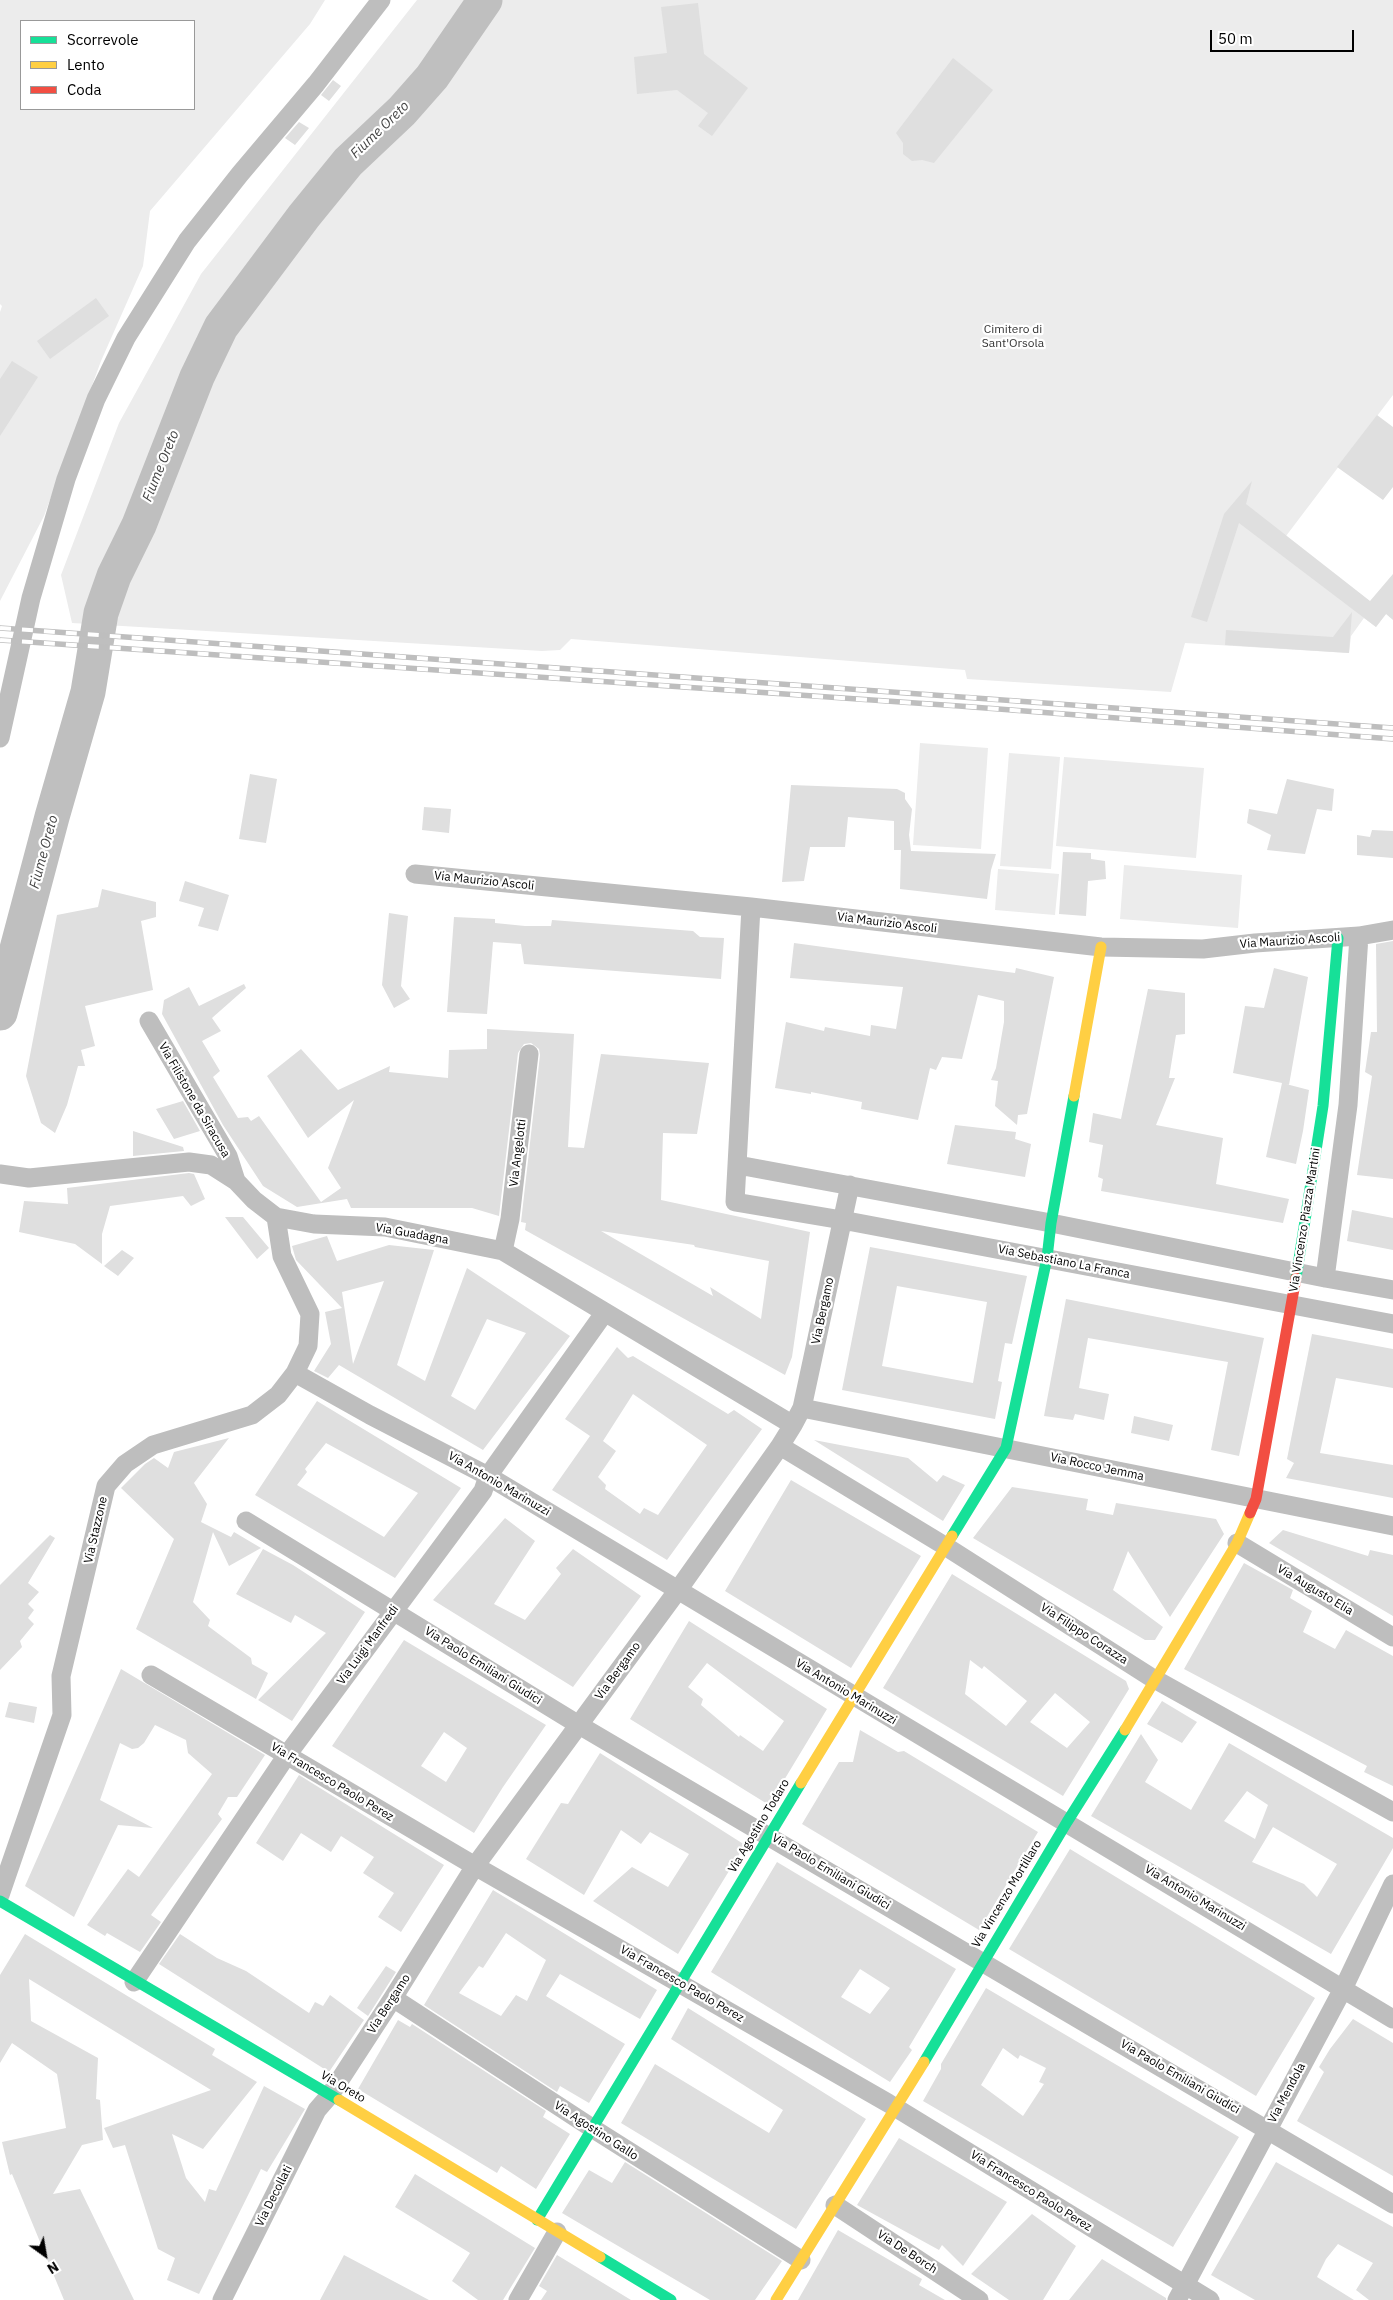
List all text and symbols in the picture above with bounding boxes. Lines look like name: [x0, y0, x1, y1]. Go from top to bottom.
legend: [20, 20, 195, 110]
scale bar: [1213, 20, 1357, 52]
text: 50 m: [1218, 29, 1253, 48]
text: Scorrevole: [67, 30, 139, 49]
text: Lento: [67, 55, 105, 74]
text: Coda: [67, 80, 101, 99]
water label: Fiume Oreto: [347, 98, 413, 162]
park label: Cimitero di Sant'Orsola: [982, 323, 1044, 351]
water label: Fiume Oreto: [139, 428, 183, 504]
water label: Fiume Oreto: [26, 813, 62, 891]
street label: Via Maurizio Ascoli: [433, 869, 535, 893]
street label: Via Maurizio Ascoli: [836, 910, 938, 936]
street label: Via Maurizio Ascoli: [1239, 930, 1341, 952]
street label: Via Filistone da Siracusa: [155, 1040, 233, 1160]
street label: Via Angelotti: [507, 1118, 529, 1188]
street label: Via Vincenzo Piazza Martini: [1286, 1147, 1324, 1293]
street label: Via Guadagna: [374, 1220, 450, 1248]
street label: Via Sebastiano La Franca: [997, 1242, 1131, 1282]
street label: Via Bergamo: [809, 1276, 837, 1346]
street label: Via Antonio Marinuzzi: [445, 1449, 553, 1519]
street label: Via Rocco Jemma: [1049, 1450, 1145, 1484]
street label: Via Stazzone: [81, 1495, 111, 1565]
street label: Via Augusto Elia: [1274, 1562, 1356, 1618]
street label: Via Filippo Corazza: [1038, 1600, 1130, 1668]
street label: Via Luigi Manfredi: [334, 1602, 402, 1688]
street label: Via Paolo Emiliani Giudici: [422, 1624, 544, 1708]
street label: Via Bergamo: [592, 1639, 644, 1703]
street label: Via Antonio Marinuzzi: [793, 1656, 899, 1728]
street label: Via Francesco Paolo Perez: [268, 1740, 396, 1824]
street label: Via Agostino Todaro: [725, 1777, 793, 1875]
street label: Via Paolo Emiliani Giudici: [769, 1831, 893, 1913]
street label: Via Vincenzo Mortillaro: [969, 1838, 1045, 1950]
street label: Via Antonio Marinuzzi: [1142, 1862, 1248, 1934]
street label: Via Francesco Paolo Perez: [617, 1943, 747, 2025]
street label: Via Bergamo: [364, 1972, 414, 2036]
street label: Via Paolo Emiliani Giudici: [1118, 2037, 1242, 2117]
street label: Via Mendola: [1265, 2060, 1309, 2126]
street label: Via Oreto: [318, 2068, 368, 2106]
street label: Via Agostino Gallo: [551, 2098, 641, 2164]
street label: Via Francesco Paolo Perez: [968, 2148, 1094, 2234]
street label: Via Decollati: [252, 2163, 296, 2229]
street label: Via De Borch: [874, 2227, 940, 2277]
north arrow: [20, 2230, 70, 2280]
text: N: [44, 2257, 62, 2278]

